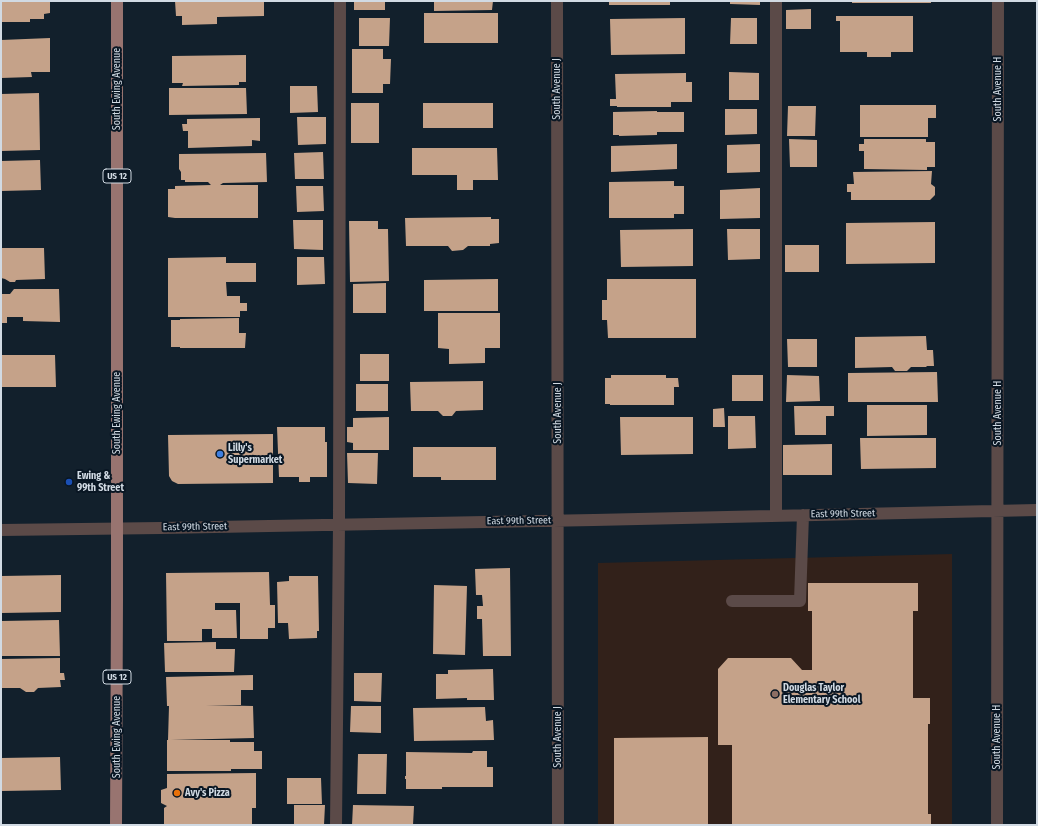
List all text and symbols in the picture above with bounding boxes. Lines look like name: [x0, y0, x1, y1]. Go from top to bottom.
street label: South Ewing Avenue: [111, 48, 123, 130]
street label: South Avenue H: [992, 57, 1004, 121]
street label: South Avenue J: [551, 58, 563, 120]
road number: US 12: [103, 169, 131, 183]
street label: South Ewing Avenue: [111, 372, 123, 454]
street label: South Avenue H: [992, 381, 1004, 445]
street label: South Avenue J: [552, 382, 564, 444]
place label: Lilly's Supermarket: [228, 442, 282, 466]
marker: Lilly's Supermarket: [215, 449, 225, 459]
place label: Ewing & 99th Street: [77, 470, 124, 494]
marker: Ewing & 99th Street: [64, 477, 74, 487]
street label: East 99th Street: [811, 507, 875, 521]
street label: East 99th Street: [487, 514, 551, 528]
street label: East 99th Street: [163, 520, 227, 534]
road number: US 12: [103, 670, 131, 684]
place label: Douglas Taylor Elementary School: [783, 682, 860, 706]
marker: Douglas Taylor Elementary School: [770, 689, 780, 699]
street label: South Ewing Avenue: [111, 696, 123, 778]
street label: South Avenue H: [991, 705, 1003, 769]
street label: South Avenue J: [552, 706, 564, 768]
place label: Avy's Pizza: [185, 787, 230, 799]
marker: Avy's Pizza: [172, 788, 182, 798]

